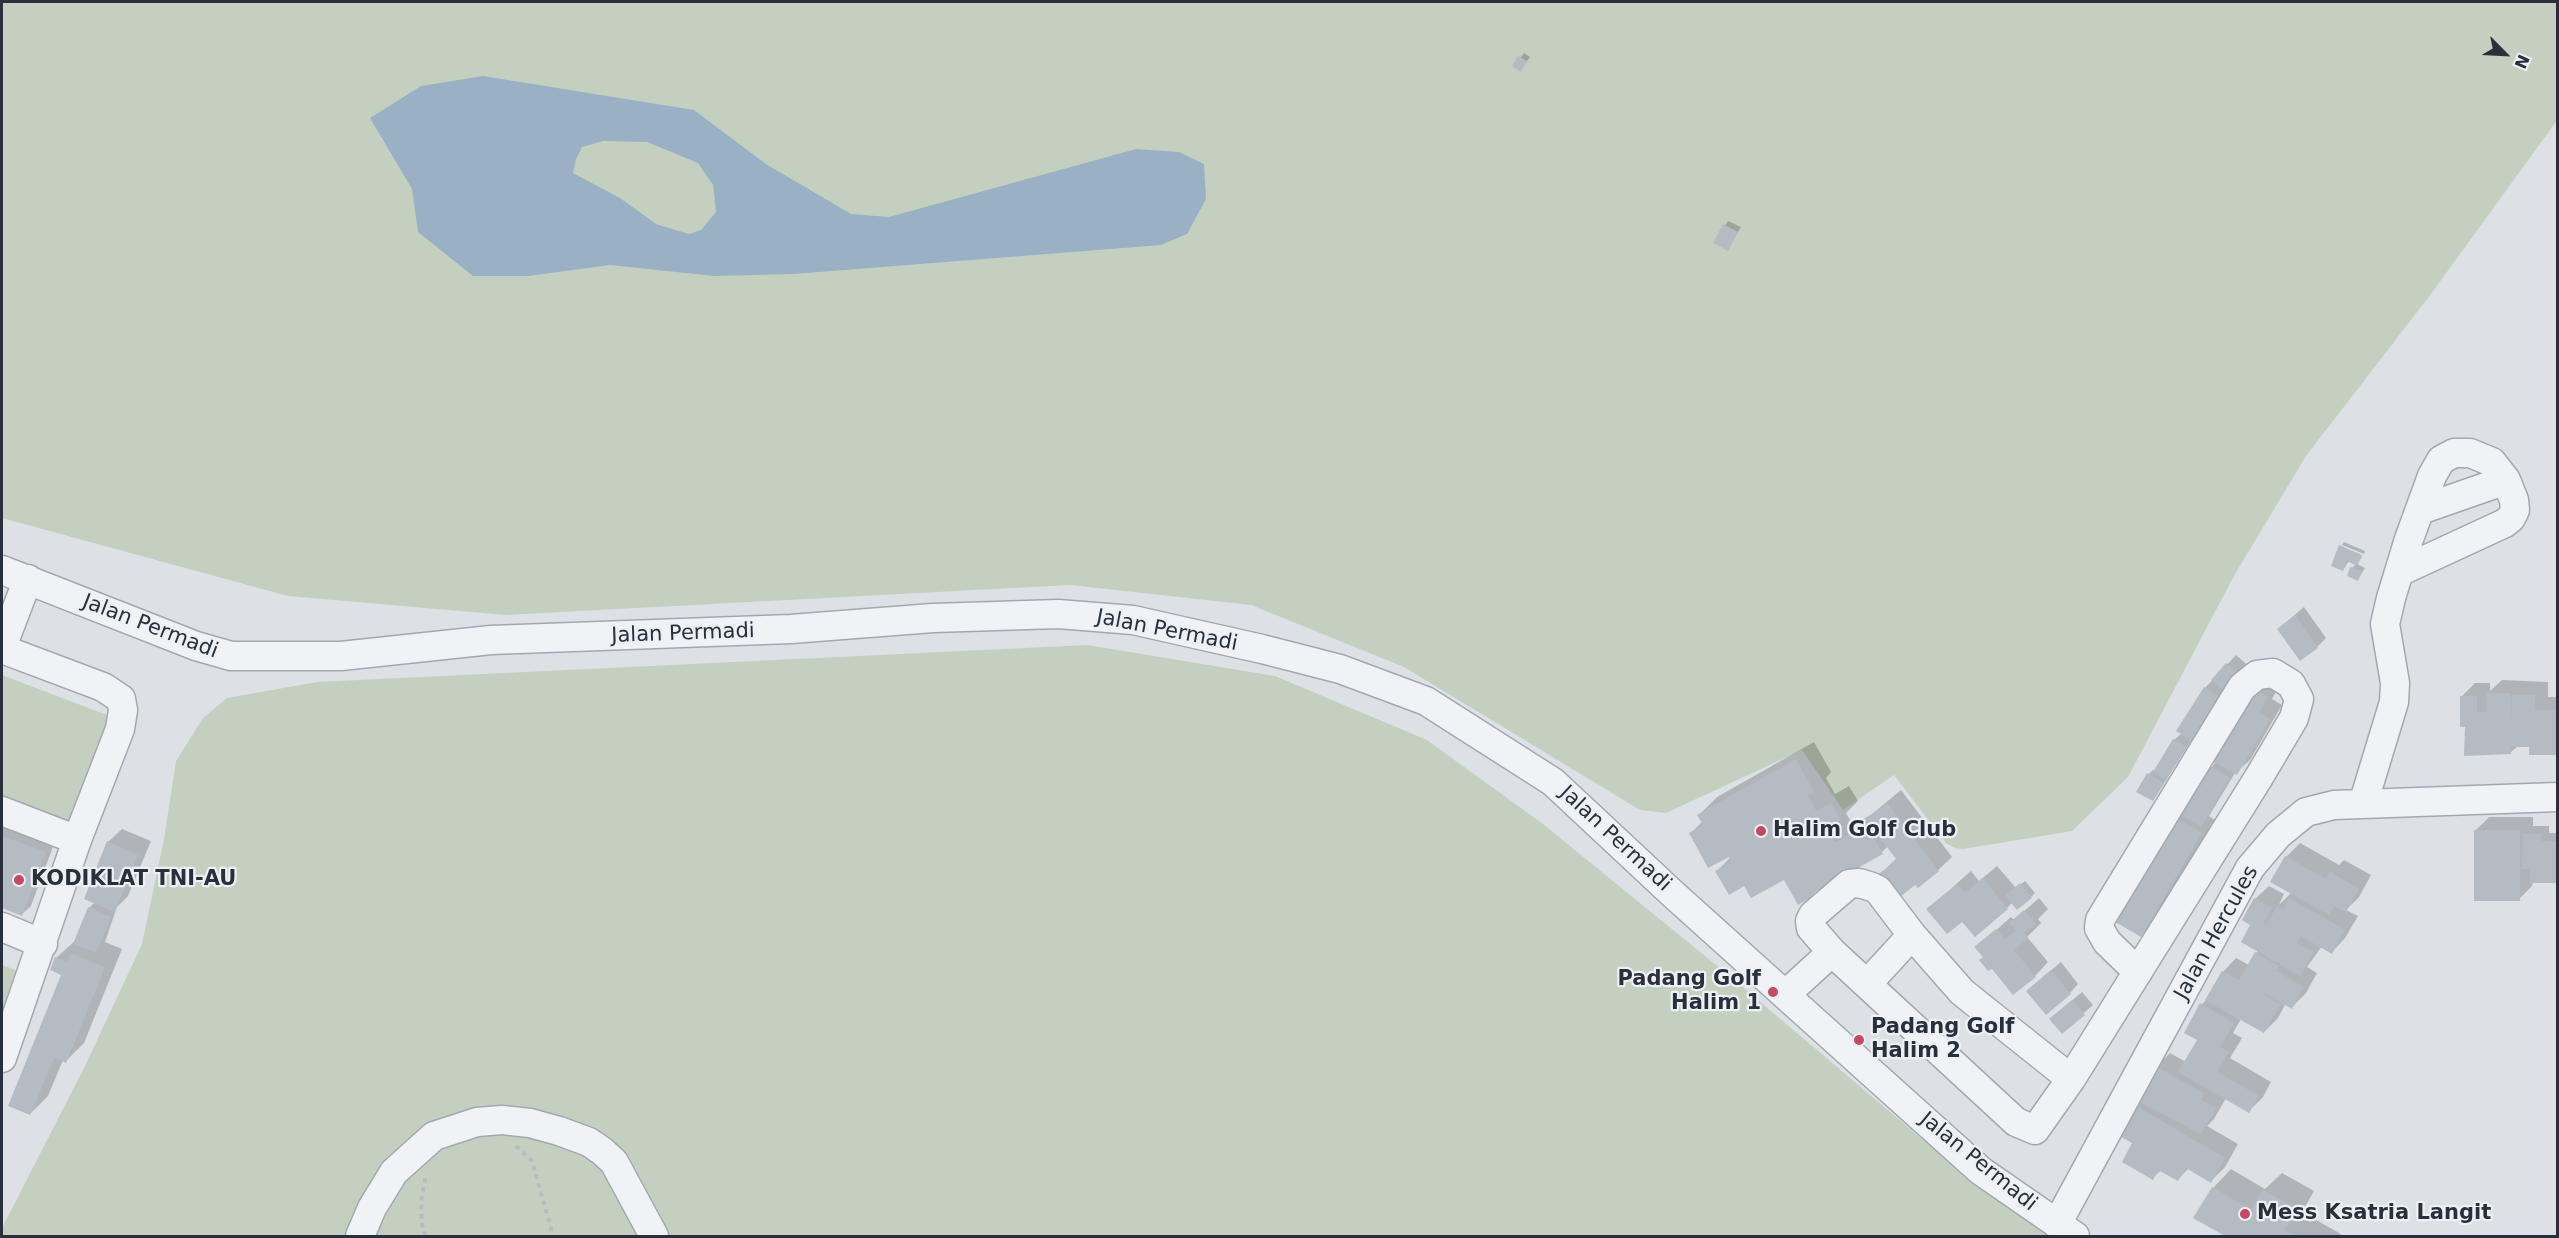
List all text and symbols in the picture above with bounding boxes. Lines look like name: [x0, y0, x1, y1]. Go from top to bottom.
north arrow: [2475, 24, 2535, 84]
text: N: [2511, 52, 2533, 71]
street label: Jalan Permadi: [79, 590, 221, 664]
street label: Jalan Permadi: [1094, 605, 1240, 657]
street label: Jalan Permadi: [611, 619, 755, 649]
street label: Jalan Permadi: [1554, 781, 1676, 897]
place label: Halim Golf Club: [1773, 818, 1956, 844]
marker: Halim Golf Club: [1754, 824, 1768, 838]
street label: Jalan Hercules: [2170, 862, 2264, 1004]
place label: KODIKLAT TNI-AU: [31, 867, 236, 893]
marker: KODIKLAT TNI-AU: [12, 873, 26, 887]
place label: Padang Golf Halim 1: [1618, 967, 1761, 1017]
marker: Padang Golf Halim 1: [1766, 985, 1780, 999]
place label: Padang Golf Halim 2: [1871, 1015, 2014, 1065]
marker: Padang Golf Halim 2: [1852, 1033, 1866, 1047]
street label: Jalan Permadi: [1914, 1107, 2042, 1217]
place label: Mess Ksatria Langit: [2257, 1201, 2491, 1227]
marker: Mess Ksatria Langit: [2238, 1207, 2252, 1221]

